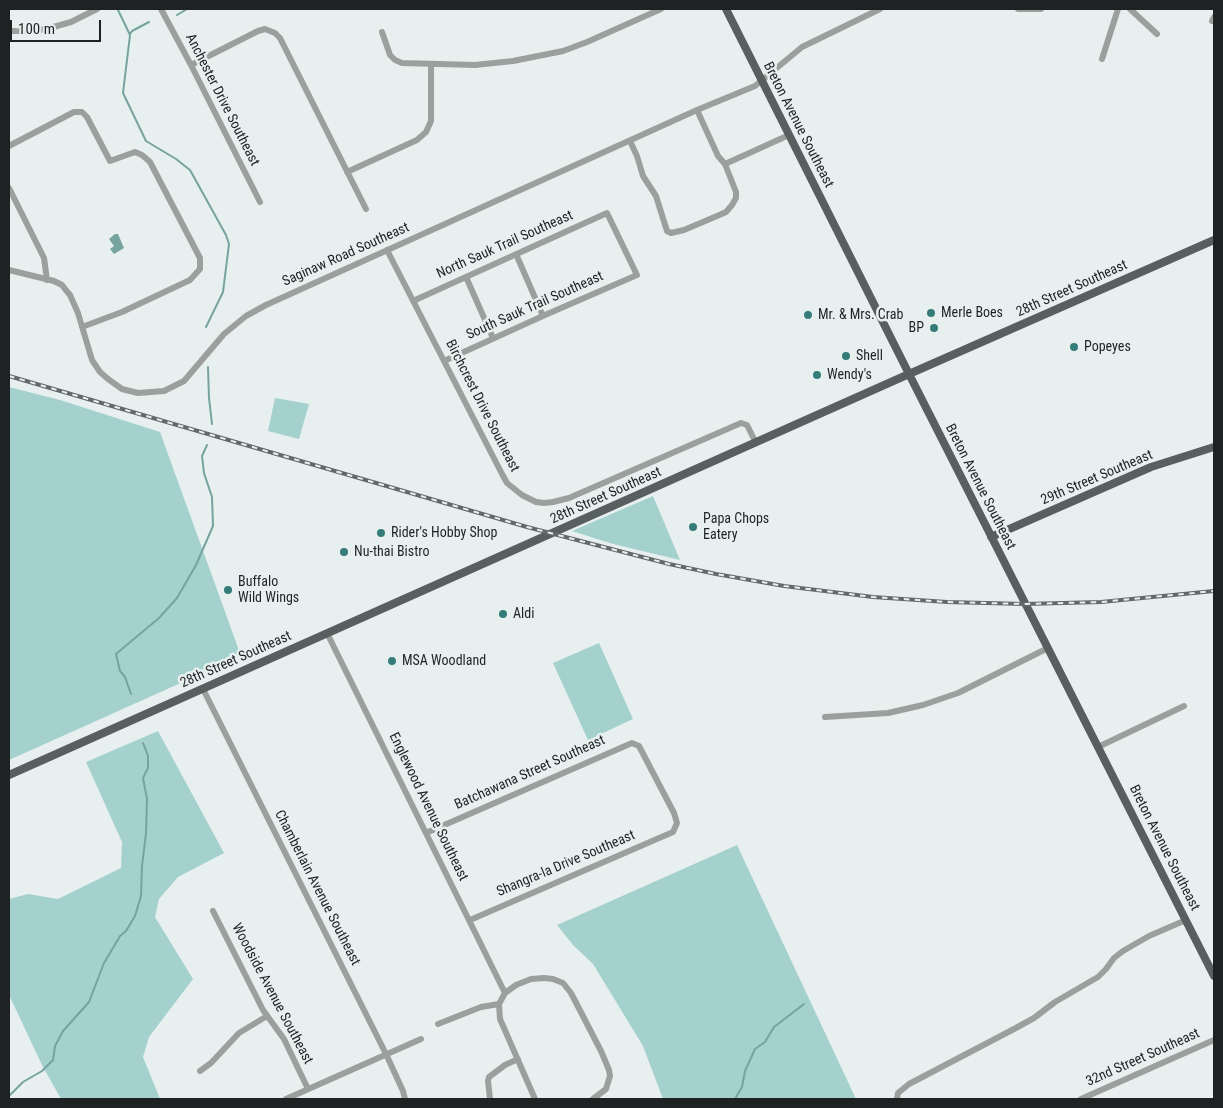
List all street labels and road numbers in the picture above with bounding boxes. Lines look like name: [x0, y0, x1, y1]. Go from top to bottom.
street label: Anchester Drive Southeast: [181, 31, 263, 169]
street label: Breton Avenue Southeast: [759, 59, 837, 191]
street label: North Sauk Trail Southeast: [434, 207, 576, 283]
street label: Saginaw Road Southeast: [280, 219, 412, 291]
street label: 28th Street Southeast: [1014, 257, 1130, 321]
street label: South Sauk Trail Southeast: [464, 268, 606, 344]
street label: Birchcrest Drive Southeast: [441, 337, 523, 475]
street label: Breton Avenue Southeast: [941, 421, 1019, 553]
street label: 29th Street Southeast: [1039, 447, 1155, 509]
street label: 28th Street Southeast: [548, 464, 664, 528]
street label: 28th Street Southeast: [178, 628, 294, 692]
street label: Englewood Avenue Southeast: [385, 730, 471, 884]
street label: Batchawana Street Southeast: [452, 732, 608, 814]
street label: Breton Avenue Southeast: [1125, 782, 1203, 914]
street label: Chamberlain Avenue Southeast: [270, 808, 364, 968]
street label: Shangra-la Drive Southeast: [494, 827, 638, 901]
street label: Woodside Avenue Southeast: [228, 921, 316, 1067]
street label: 32nd Street Southeast: [1084, 1025, 1202, 1091]

